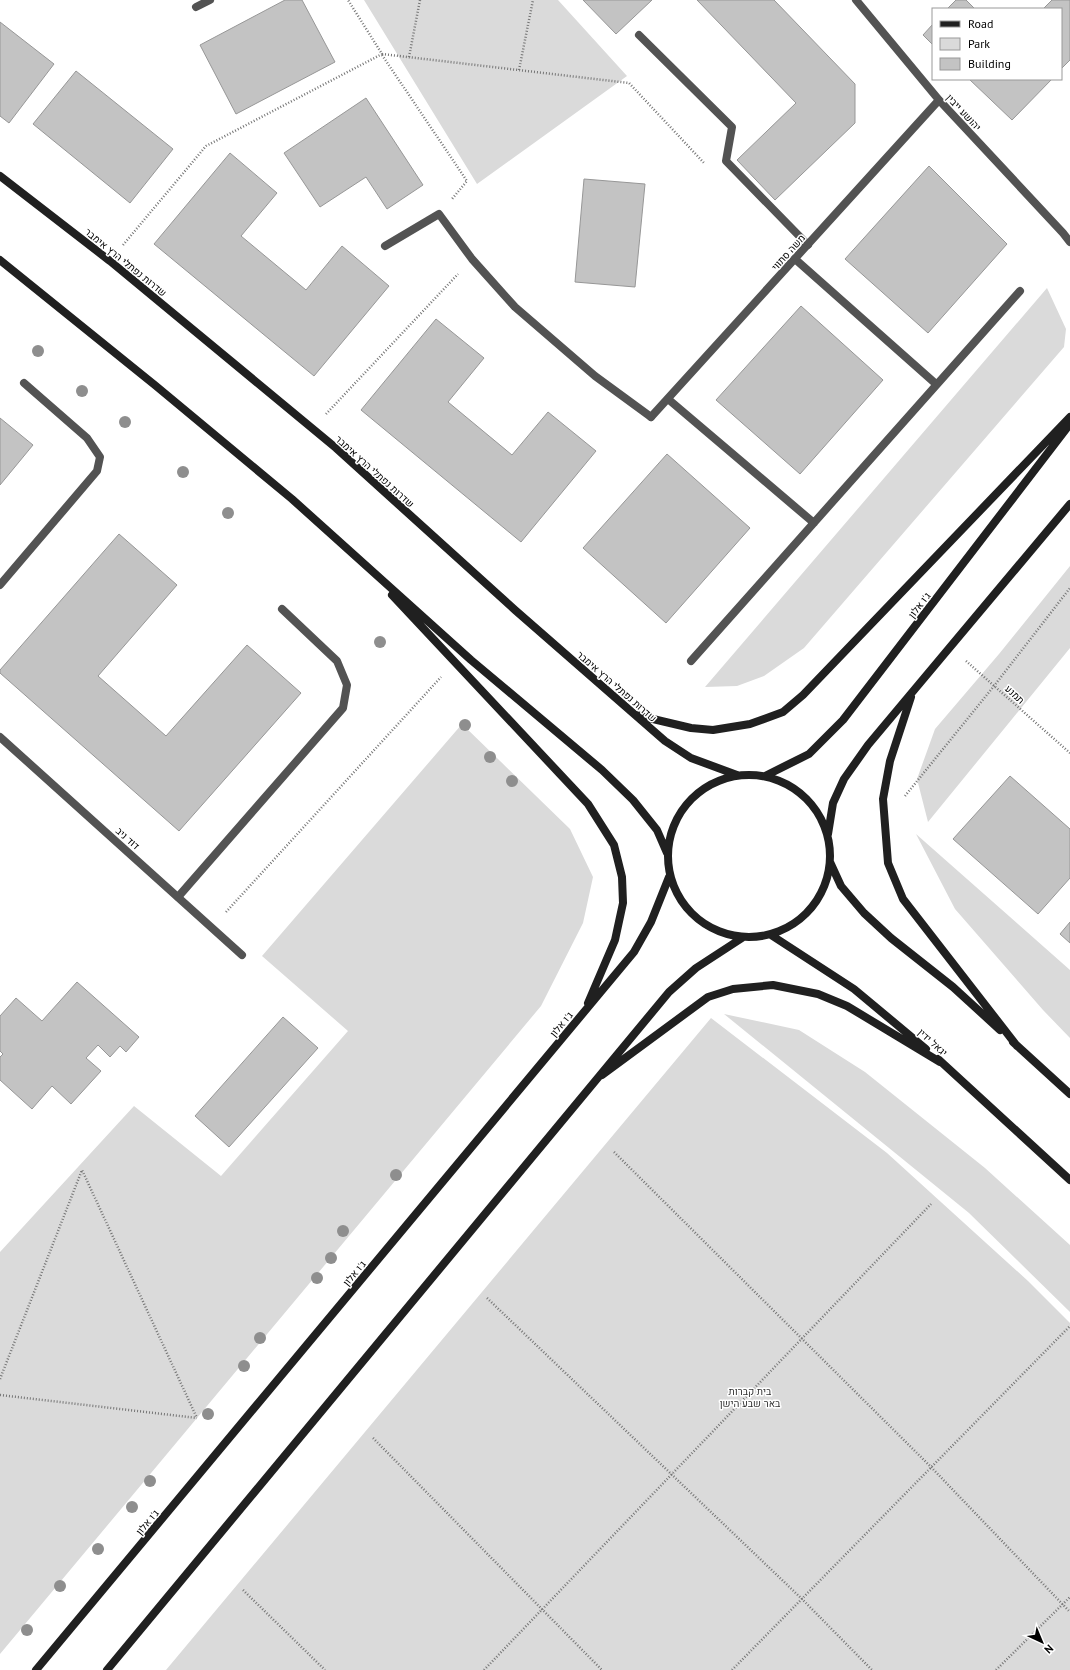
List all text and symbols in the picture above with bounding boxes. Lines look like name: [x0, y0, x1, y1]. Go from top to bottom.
legend: [932, 8, 1062, 80]
text: Road: [968, 16, 993, 31]
text: Park: [968, 36, 990, 51]
text: Building: [968, 56, 1011, 71]
street label: יהושע ייבין: [943, 91, 984, 133]
street label: שדרות נפתלי הרץ אימבר: [82, 225, 169, 299]
street label: משה סתווי: [769, 231, 808, 273]
street label: שדרות נפתלי הרץ אימבר: [333, 433, 417, 510]
street label: ג'ו אלון: [905, 590, 934, 621]
street label: שדרות נפתלי הרץ אימבר: [574, 648, 659, 725]
street label: תמנע: [1002, 682, 1027, 707]
street label: דוד ניב: [113, 824, 142, 853]
street label: ג'ו אלון: [547, 1009, 576, 1040]
street label: יגאל ידין: [915, 1026, 950, 1059]
street label: ג'ו אלון: [340, 1258, 369, 1289]
park label: בית קברות באר שבע הישן: [720, 1385, 781, 1410]
street label: ג'ו אלון: [133, 1507, 162, 1538]
north arrow: [1022, 1622, 1062, 1662]
text: N: [1041, 1642, 1056, 1657]

